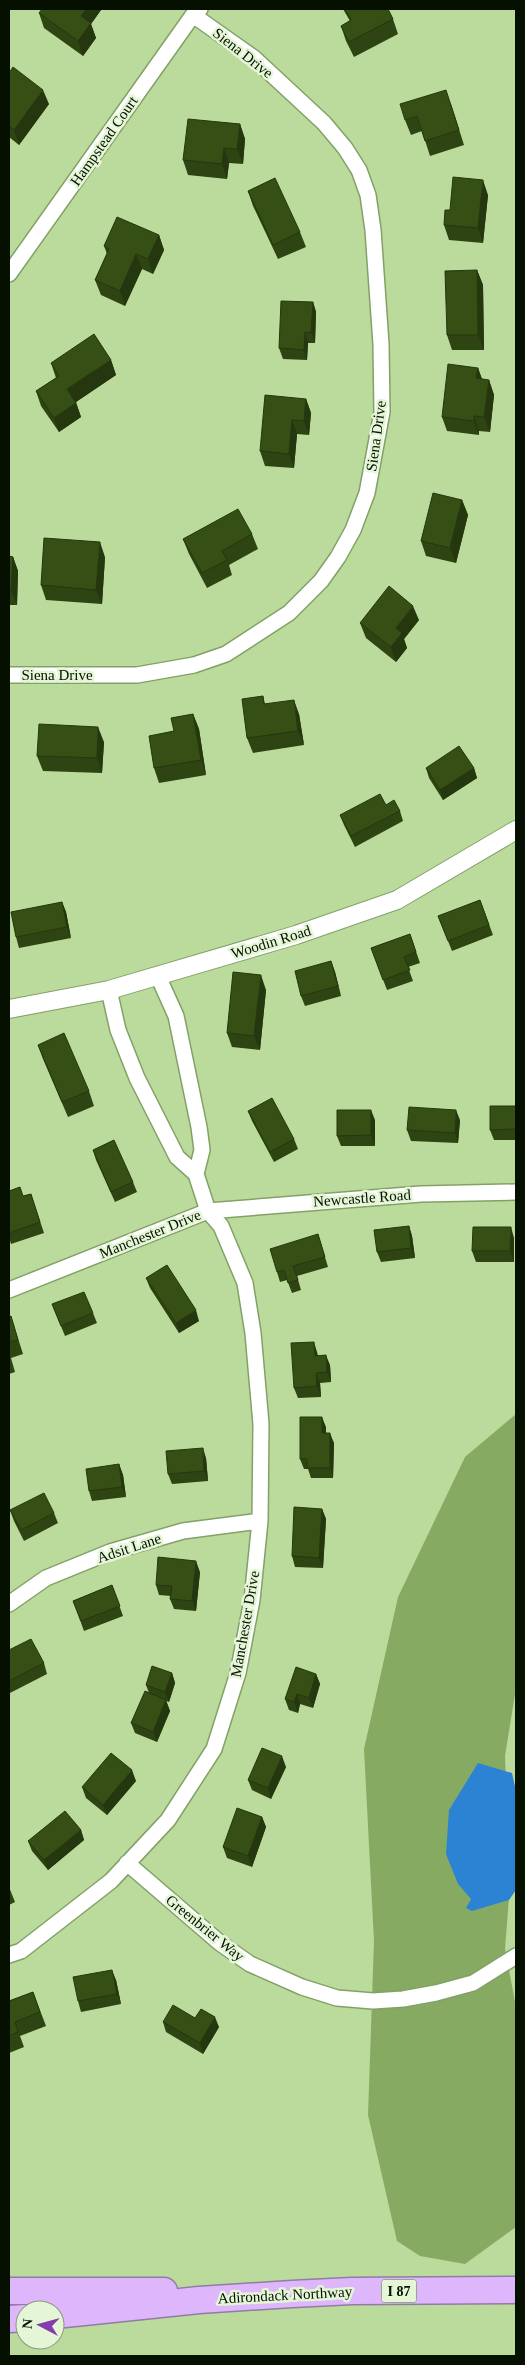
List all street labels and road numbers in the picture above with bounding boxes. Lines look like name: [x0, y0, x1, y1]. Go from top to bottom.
street label: Siena Drive: [210, 25, 276, 81]
street label: Hampstead Court: [67, 93, 141, 189]
street label: Siena Drive: [363, 399, 389, 472]
street label: Siena Drive: [21, 667, 93, 683]
street label: Woodin Road: [229, 922, 313, 962]
street label: Newcastle Road: [313, 1187, 412, 1209]
street label: Manchester Drive: [97, 1206, 203, 1262]
street label: Adsit Lane: [95, 1530, 163, 1566]
street label: Manchester Drive: [228, 1569, 262, 1679]
street label: Greenbrier Way: [163, 1892, 248, 1965]
road number: I 87: [382, 2280, 416, 2302]
street label: Adirondack Northway: [217, 2283, 353, 2307]

